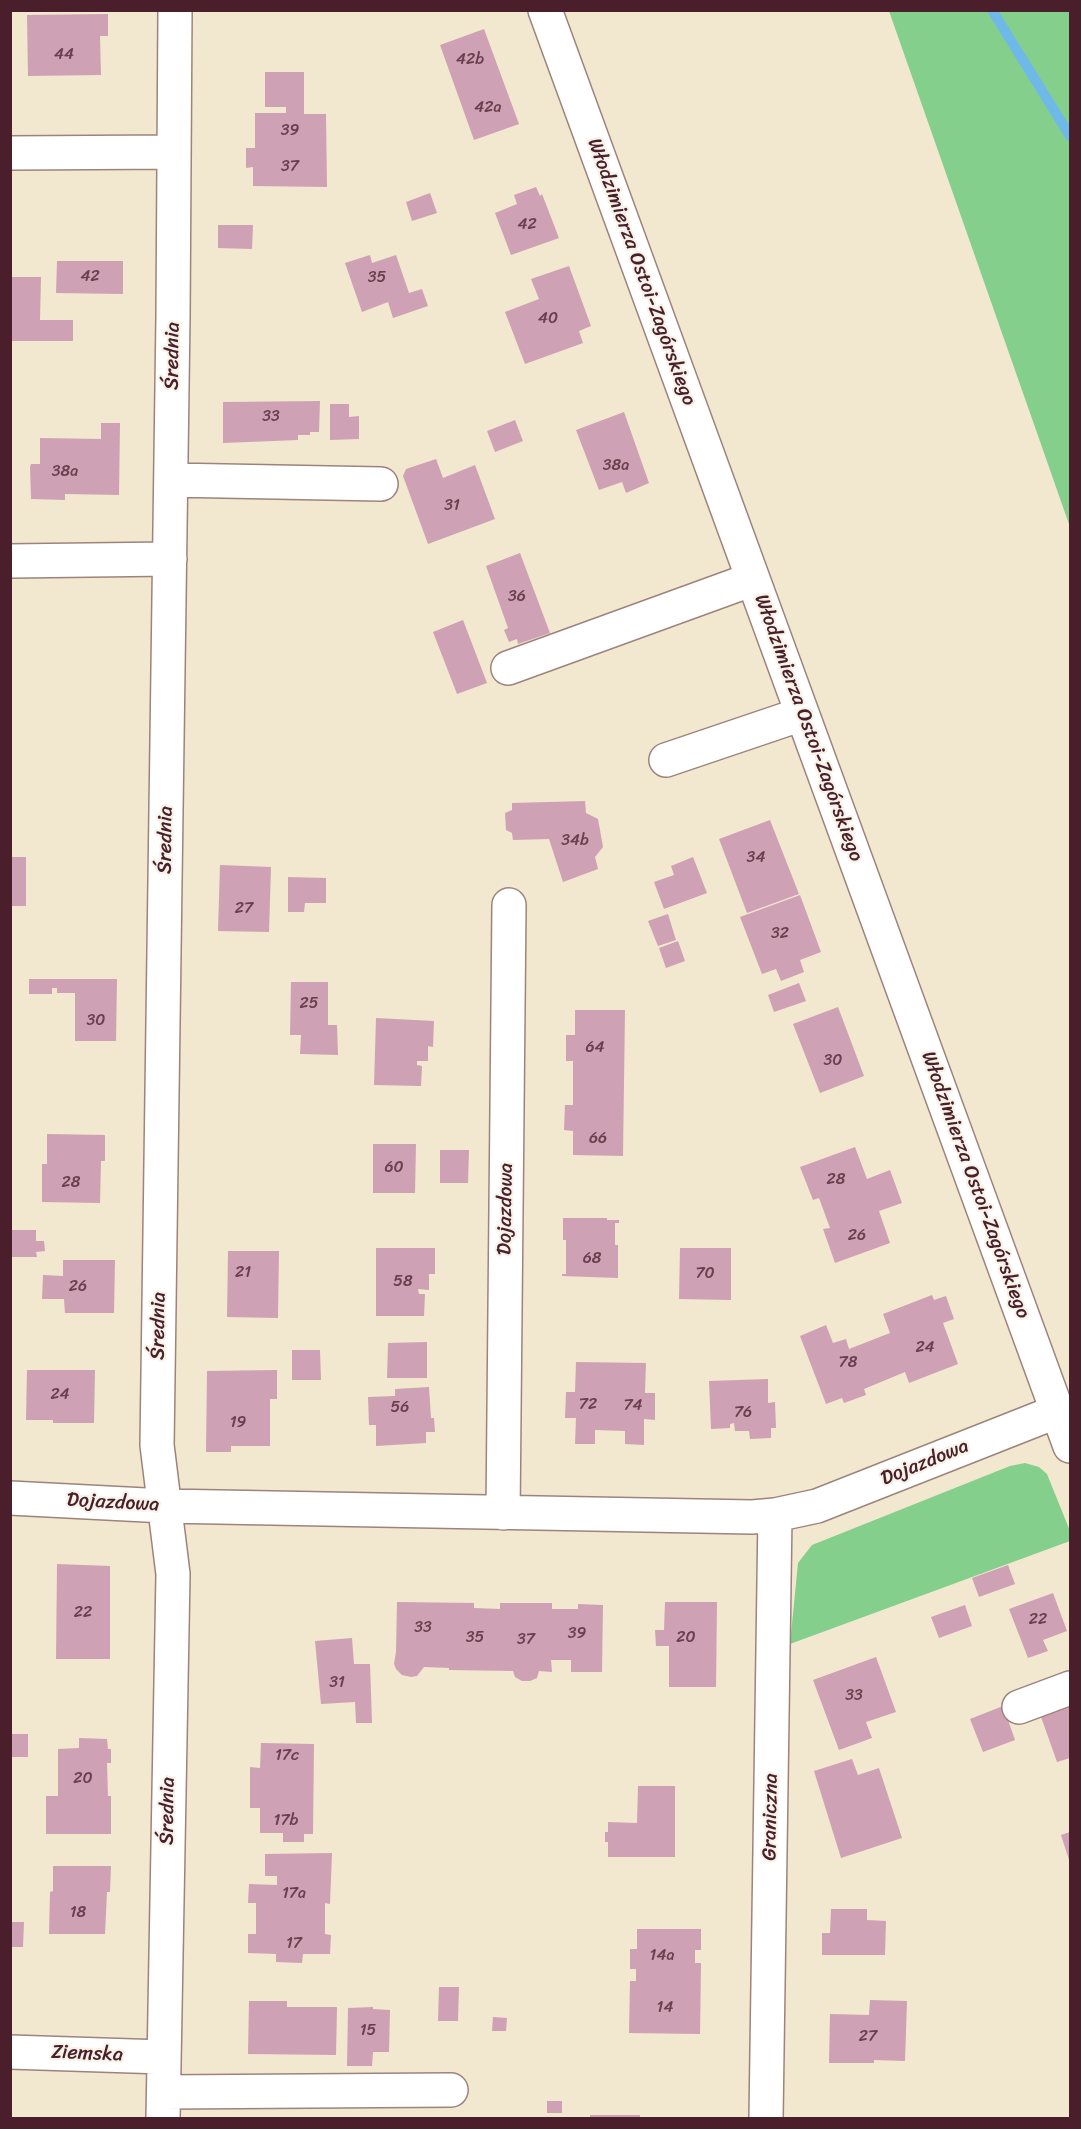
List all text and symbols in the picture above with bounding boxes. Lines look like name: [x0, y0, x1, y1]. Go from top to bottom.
house number: 44: [54, 45, 74, 65]
house number: 42b: [456, 50, 484, 70]
house number: 42a: [474, 98, 502, 118]
house number: 39: [281, 121, 299, 141]
street label: Włodzimierza Ostoi-Zagórskiego: [581, 135, 701, 409]
house number: 37: [281, 157, 299, 177]
house number: 42: [517, 215, 537, 235]
house number: 42: [80, 267, 100, 287]
house number: 35: [368, 268, 386, 288]
house number: 40: [538, 309, 558, 329]
street label: Średnia: [160, 322, 186, 390]
house number: 33: [262, 407, 280, 427]
house number: 38a: [603, 456, 629, 476]
house number: 38a: [52, 462, 78, 482]
house number: 31: [444, 496, 460, 516]
house number: 36: [508, 587, 526, 607]
street label: Włodzimierza Ostoi-Zagórskiego: [748, 591, 868, 865]
street label: Średnia: [153, 806, 179, 874]
house number: 34b: [561, 831, 589, 851]
house number: 34: [747, 848, 765, 868]
house number: 27: [235, 899, 253, 919]
house number: 32: [771, 924, 789, 944]
house number: 25: [299, 994, 319, 1014]
house number: 30: [87, 1011, 105, 1031]
house number: 64: [585, 1038, 605, 1058]
street label: Włodzimierza Ostoi-Zagórskiego: [915, 1048, 1035, 1322]
house number: 30: [824, 1051, 842, 1071]
house number: 66: [589, 1129, 607, 1149]
house number: 60: [384, 1158, 404, 1178]
street label: Dojazdowa: [493, 1163, 519, 1255]
house number: 28: [827, 1170, 845, 1190]
house number: 28: [62, 1173, 80, 1193]
house number: 26: [848, 1226, 866, 1246]
house number: 68: [583, 1249, 601, 1269]
house number: 21: [235, 1263, 251, 1283]
house number: 70: [695, 1264, 715, 1284]
house number: 58: [393, 1272, 413, 1292]
house number: 26: [69, 1277, 87, 1297]
street label: Średnia: [146, 1292, 172, 1360]
house number: 24: [915, 1338, 935, 1358]
house number: 78: [839, 1353, 857, 1373]
house number: 24: [50, 1385, 70, 1405]
house number: 72: [579, 1395, 597, 1415]
house number: 74: [623, 1396, 643, 1416]
house number: 56: [391, 1398, 409, 1418]
house number: 76: [734, 1403, 752, 1423]
house number: 19: [230, 1413, 246, 1433]
street label: Dojazdowa: [878, 1435, 972, 1491]
street label: Dojazdowa: [66, 1489, 160, 1517]
house number: 22: [74, 1603, 92, 1623]
house number: 22: [1029, 1610, 1047, 1630]
house number: 33: [414, 1618, 432, 1638]
house number: 39: [568, 1624, 586, 1644]
house number: 35: [466, 1628, 484, 1648]
house number: 20: [676, 1628, 696, 1648]
house number: 37: [517, 1630, 535, 1650]
house number: 31: [329, 1673, 345, 1693]
house number: 33: [845, 1686, 863, 1706]
house number: 17c: [275, 1746, 299, 1766]
house number: 20: [73, 1769, 93, 1789]
street label: Graniczna: [758, 1773, 784, 1861]
street label: Średnia: [155, 1777, 181, 1845]
house number: 17b: [274, 1811, 298, 1831]
house number: 17a: [282, 1884, 306, 1904]
house number: 18: [70, 1903, 86, 1923]
house number: 17: [286, 1934, 302, 1954]
house number: 14a: [650, 1946, 674, 1966]
house number: 14: [657, 1998, 673, 2018]
house number: 15: [360, 2021, 376, 2041]
house number: 27: [859, 2027, 877, 2047]
street label: Ziemska: [51, 2041, 123, 2067]

